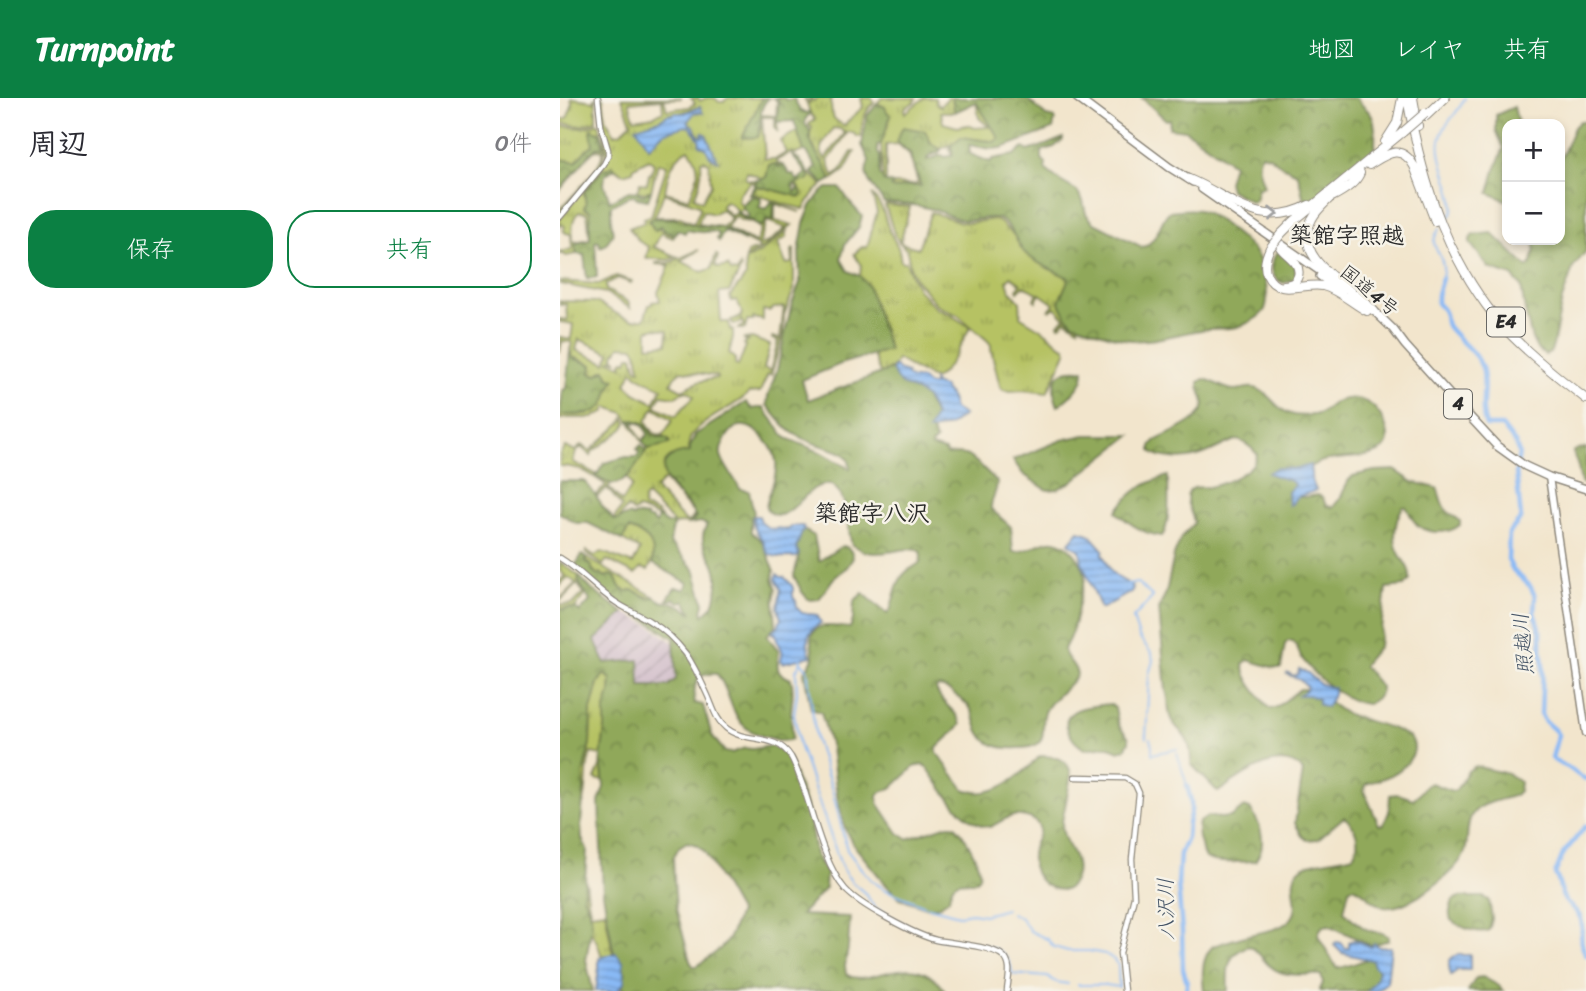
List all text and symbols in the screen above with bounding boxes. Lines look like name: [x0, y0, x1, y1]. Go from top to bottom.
text: Turnpoint: [35, 20, 175, 78]
text: 地図: [1308, 28, 1356, 70]
text: レイヤ: [1394, 28, 1465, 70]
text: 共有: [1503, 28, 1551, 70]
text: 周辺: [28, 117, 88, 171]
map controls: [1502, 119, 1565, 245]
button: +: [1502, 119, 1565, 182]
text: 0件: [494, 123, 532, 164]
button: −: [1502, 182, 1565, 245]
one-way arrow: [1268, 206, 1279, 222]
button: 保存: [28, 210, 273, 288]
button: 共有: [287, 210, 532, 288]
district label: 築館字照越: [1290, 215, 1405, 256]
street label: 国道4号: [1333, 256, 1407, 325]
road number: E4: [1487, 308, 1525, 336]
road number: 4: [1444, 390, 1472, 418]
district label: 築館字八沢: [815, 493, 930, 534]
water label: 照越川: [1501, 611, 1545, 677]
water label: 八沢川: [1146, 877, 1186, 941]

